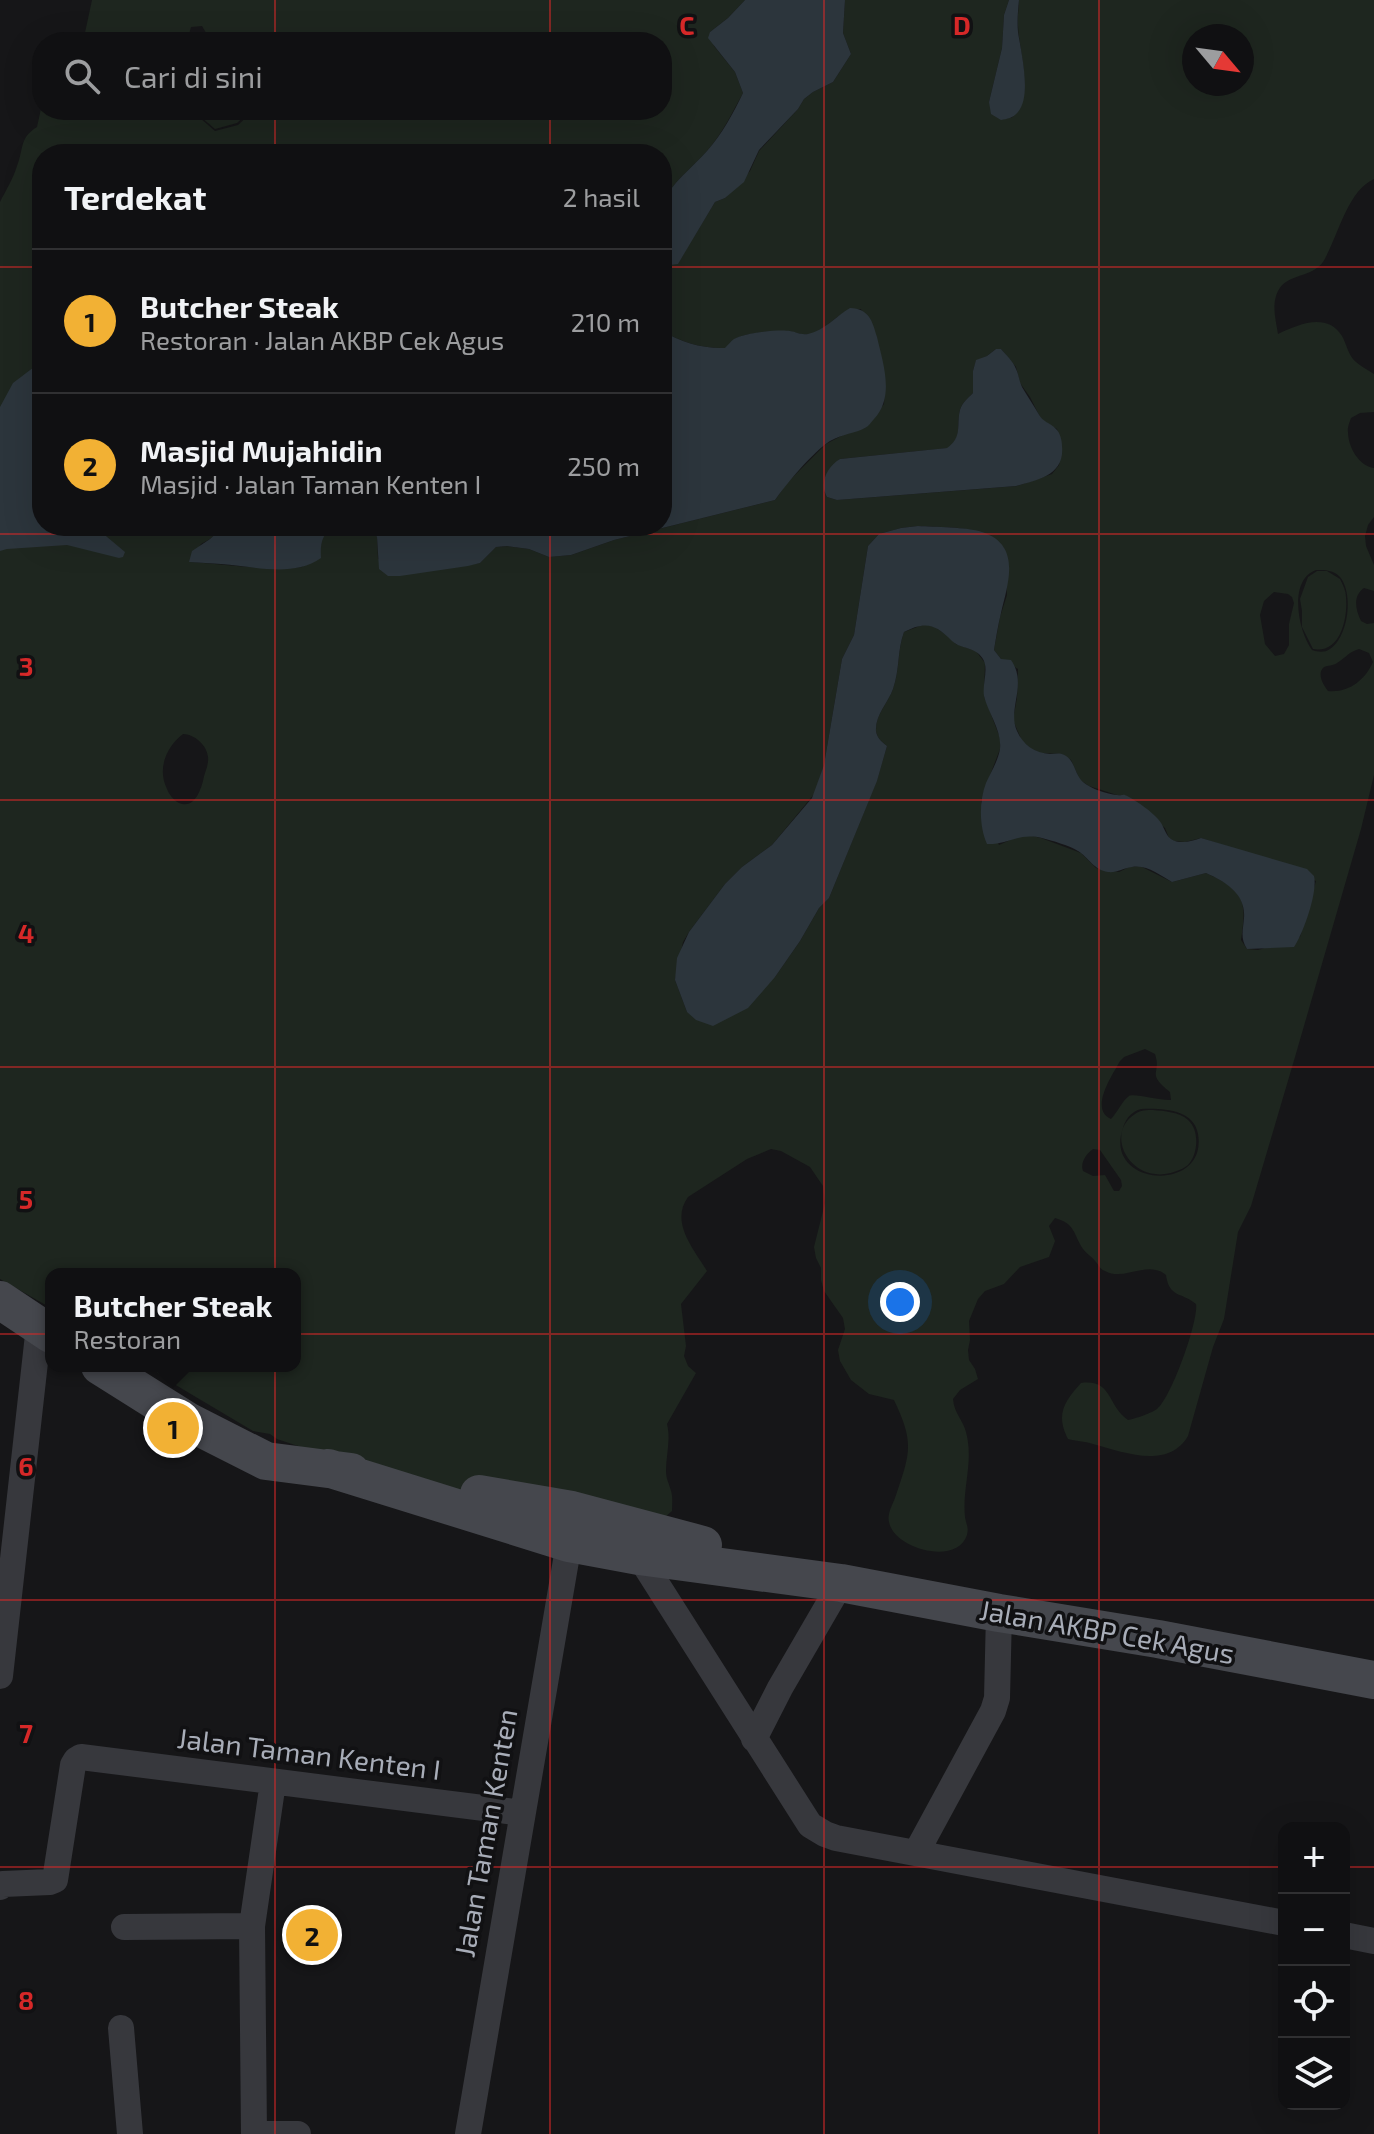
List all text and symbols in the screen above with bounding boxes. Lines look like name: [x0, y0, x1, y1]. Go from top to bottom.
text: C: [679, 9, 695, 40]
text: D: [953, 9, 971, 40]
north arrow: [1182, 24, 1254, 96]
search box: [32, 32, 672, 120]
icon: search: [60, 54, 104, 98]
text: Cari di sini: [124, 58, 263, 94]
text: Terdekat: [64, 176, 206, 217]
text: 2 hasil: [563, 181, 640, 212]
text: Butcher Steak: [140, 288, 339, 324]
text: 1: [84, 306, 96, 337]
text: 210 m: [571, 306, 640, 337]
text: Restoran · Jalan AKBP Cek Agus: [140, 324, 504, 355]
text: Masjid Mujahidin: [140, 432, 383, 468]
text: 2: [82, 450, 98, 481]
text: 250 m: [567, 450, 640, 481]
text: Masjid · Jalan Taman Kenten I: [140, 468, 481, 499]
text: 3: [19, 650, 33, 681]
text: 4: [18, 917, 34, 948]
text: 5: [19, 1183, 33, 1214]
popup: [45, 1268, 301, 1372]
your location: [880, 1282, 920, 1322]
text: Butcher Steak: [74, 1287, 272, 1323]
text: Restoran: [74, 1323, 181, 1354]
pin: 1: [147, 1398, 199, 1458]
text: 6: [18, 1450, 34, 1481]
street label: Jalan AKBP Cek Agus: [977, 1592, 1237, 1670]
street label: Jalan Taman Kenten: [446, 1706, 524, 1960]
text: 7: [19, 1717, 33, 1748]
street label: Jalan Taman Kenten I: [176, 1720, 443, 1786]
map controls: [1278, 1822, 1350, 2110]
button: +: [1278, 1822, 1350, 1894]
button: −: [1278, 1894, 1350, 1966]
pin: 2: [286, 1905, 338, 1965]
button: locate: [1278, 1966, 1350, 2038]
text: 8: [18, 1984, 34, 2015]
button: layers: [1278, 2038, 1350, 2110]

